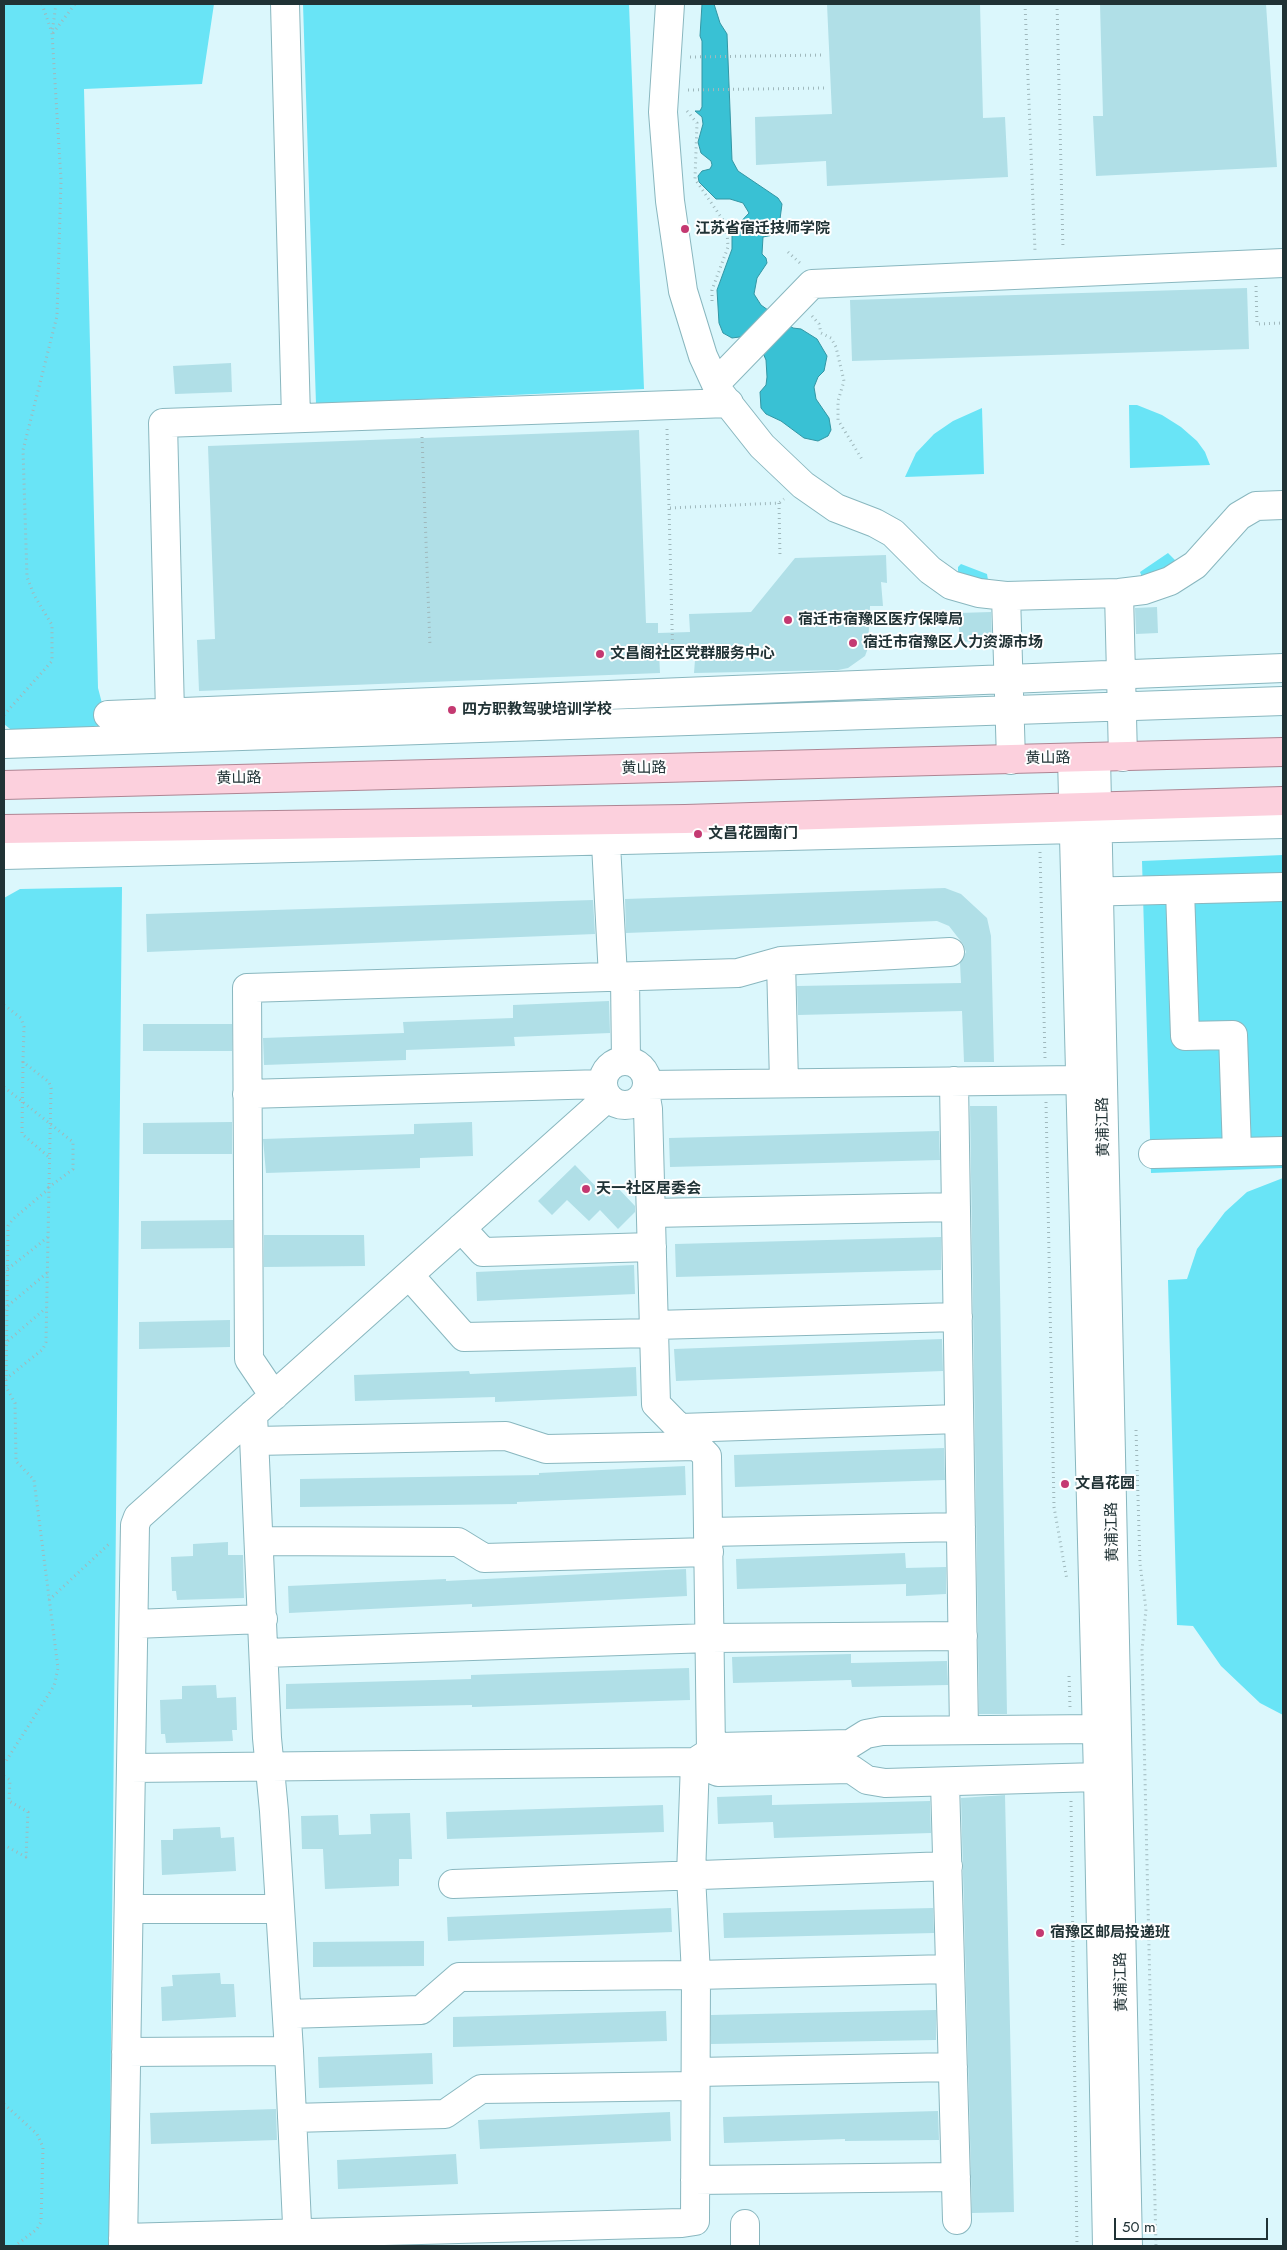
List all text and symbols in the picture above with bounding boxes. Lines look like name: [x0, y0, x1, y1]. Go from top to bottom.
place label: 江苏省宿迁技师学院: [695, 220, 830, 238]
marker: 江苏省宿迁技师学院: [679, 223, 691, 235]
place label: 宿迁市宿豫区医疗保障局: [798, 611, 963, 629]
marker: 宿迁市宿豫区医疗保障局: [782, 614, 794, 626]
place label: 宿迁市宿豫区人力资源市场: [863, 634, 1043, 652]
marker: 宿迁市宿豫区人力资源市场: [847, 637, 859, 649]
place label: 文昌阁社区党群服务中心: [610, 645, 775, 663]
marker: 文昌阁社区党群服务中心: [594, 648, 606, 660]
place label: 四方职教驾驶培训学校: [462, 701, 612, 719]
marker: 四方职教驾驶培训学校: [446, 704, 458, 716]
street label: 黄山路: [1025, 750, 1071, 768]
street label: 黄山路: [621, 760, 667, 778]
street label: 黄山路: [216, 770, 262, 788]
place label: 文昌花园南门: [708, 825, 798, 843]
marker: 文昌花园南门: [692, 828, 704, 840]
street label: 黄浦江路: [1094, 1097, 1114, 1157]
place label: 天一社区居委会: [596, 1180, 701, 1198]
marker: 天一社区居委会: [580, 1183, 592, 1195]
place label: 文昌花园: [1075, 1475, 1135, 1493]
marker: 文昌花园: [1059, 1478, 1071, 1490]
street label: 黄浦江路: [1103, 1502, 1123, 1562]
place label: 宿豫区邮局投递班: [1050, 1924, 1170, 1942]
marker: 宿豫区邮局投递班: [1034, 1927, 1046, 1939]
street label: 黄浦江路: [1112, 1952, 1132, 2012]
scale bar: [1117, 2208, 1271, 2240]
text: 50 m: [1122, 2216, 1156, 2238]

